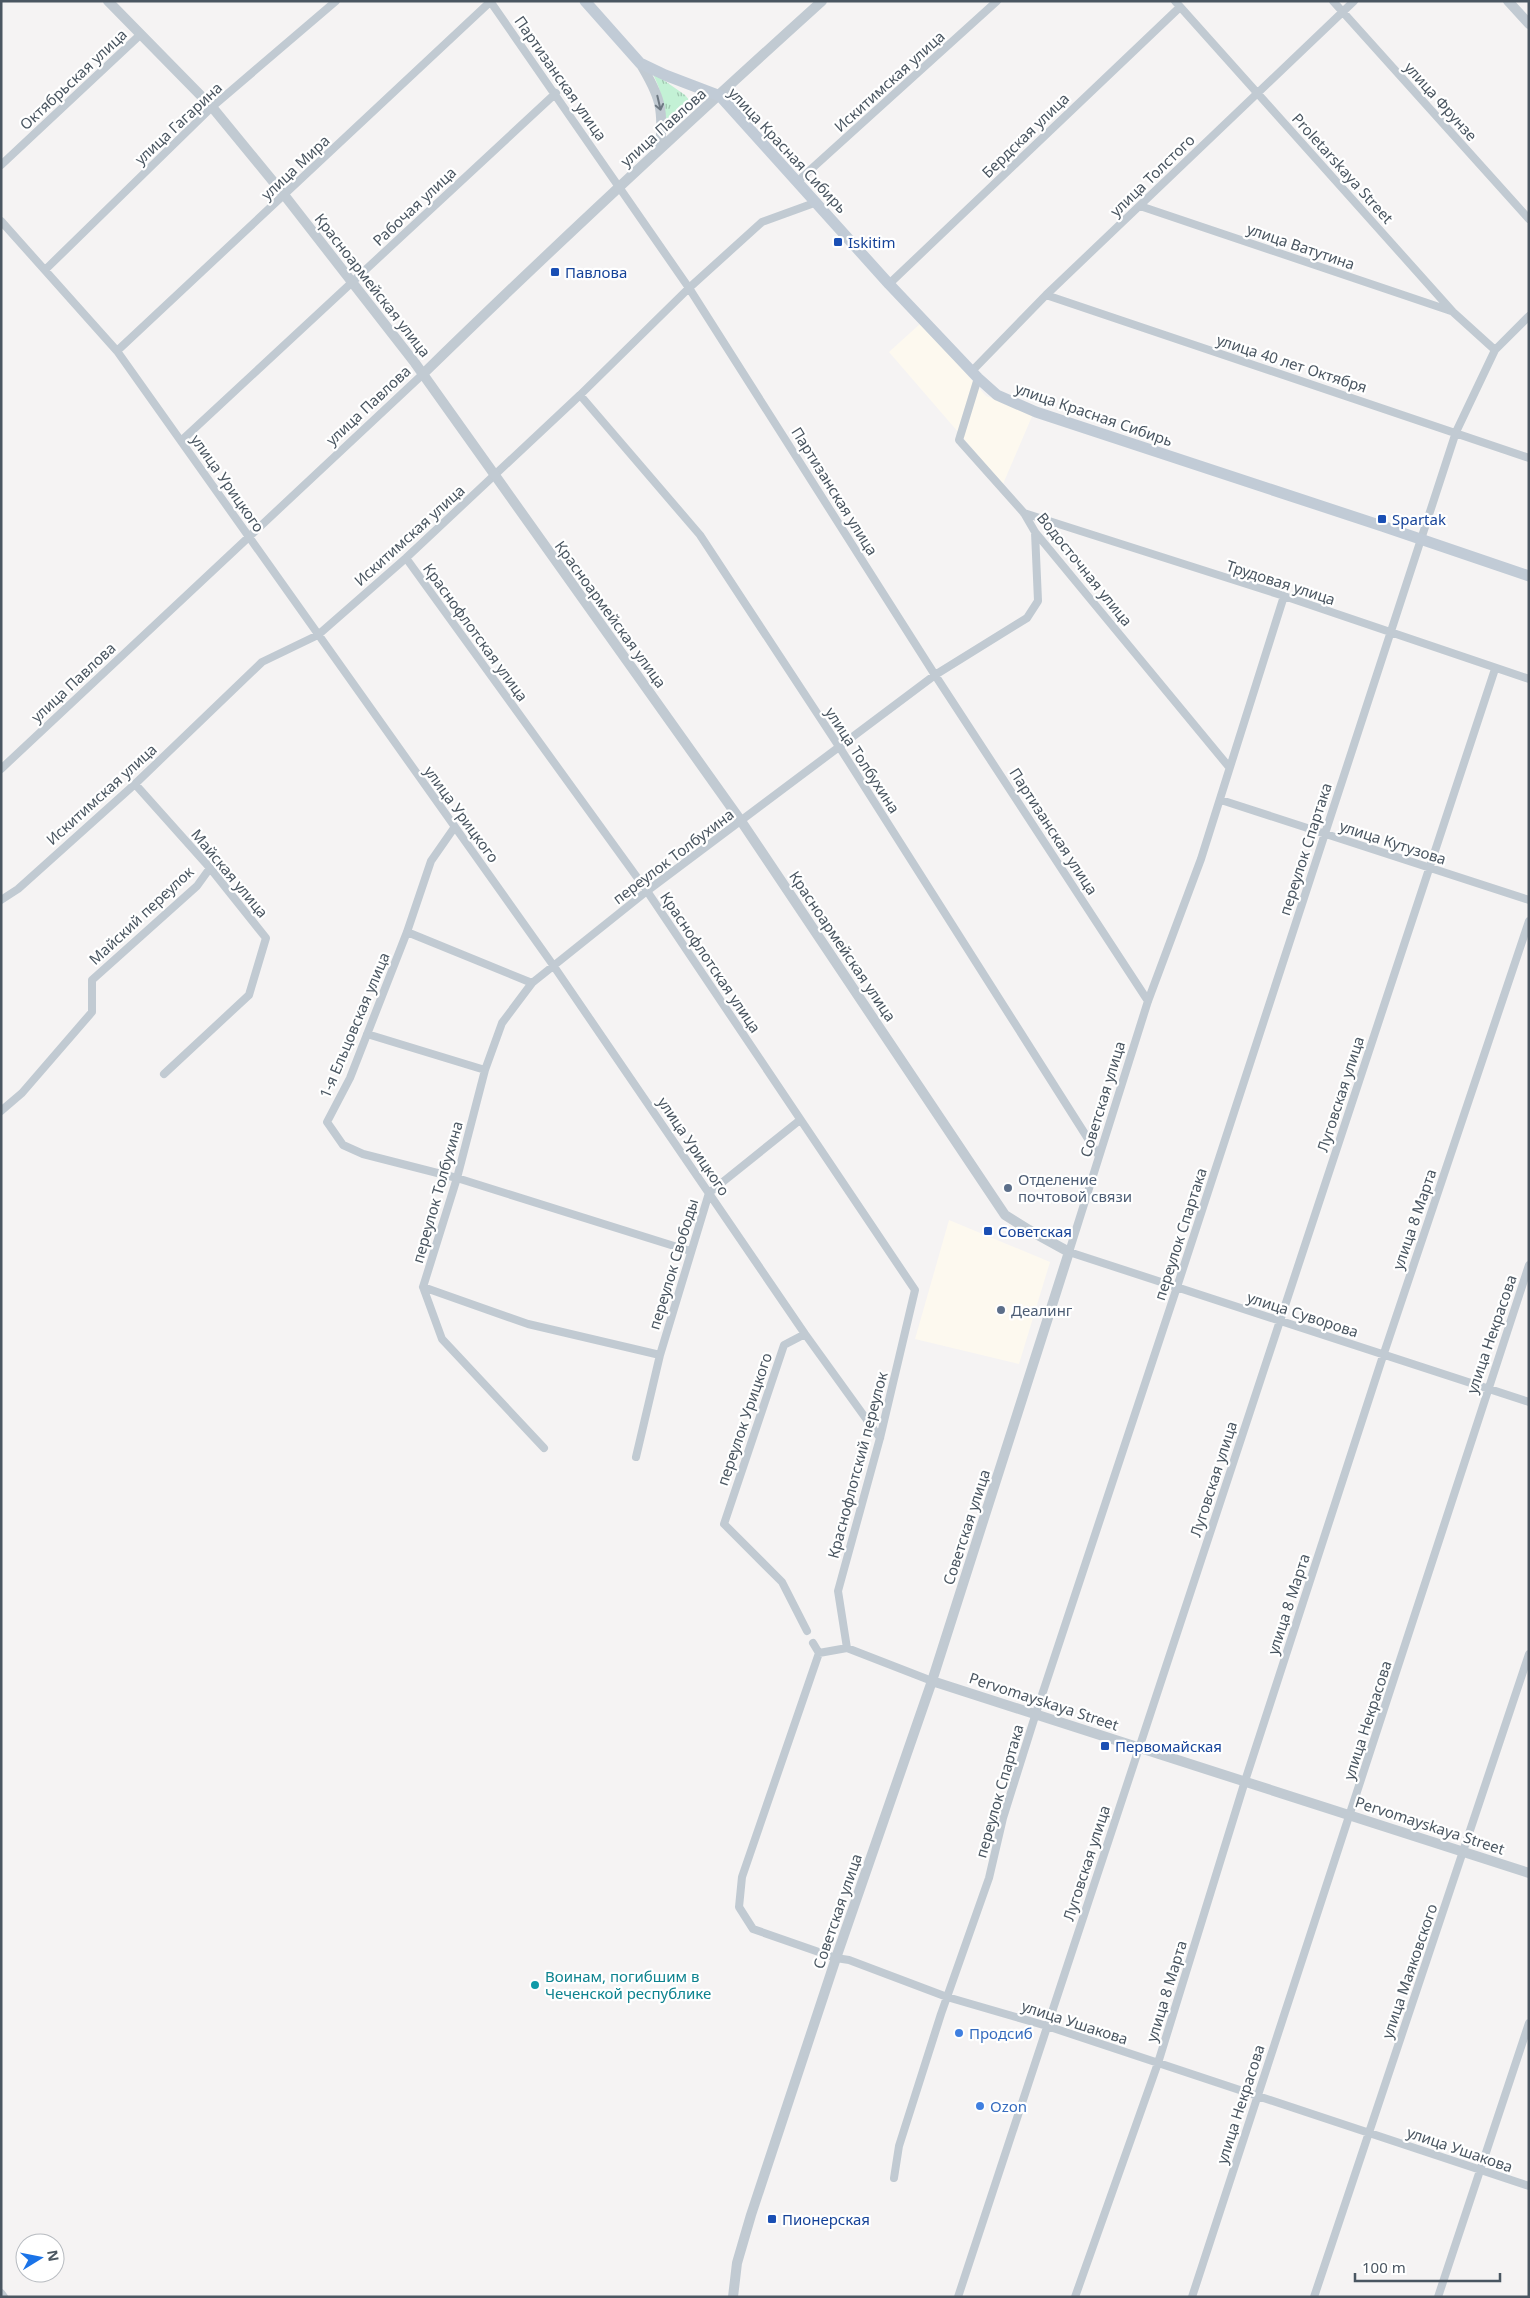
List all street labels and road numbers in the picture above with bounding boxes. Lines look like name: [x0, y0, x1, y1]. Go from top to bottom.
street label: Партизанская улица: [510, 12, 612, 144]
street label: Октябрьская улица: [15, 24, 131, 134]
street label: Искитимская улица: [829, 26, 949, 136]
street label: улица Фрунзе: [1400, 57, 1482, 145]
street label: улица Гагарина: [130, 77, 226, 169]
street label: улица Павлова: [616, 83, 710, 171]
street label: улица Красная Сибирь: [724, 83, 852, 217]
street label: Бердская улица: [977, 88, 1073, 182]
street label: Proletarskaya Street: [1288, 109, 1398, 228]
street label: улица Толстого: [1105, 129, 1199, 221]
street label: улица Мира: [256, 130, 334, 204]
street label: Рабочая улица: [368, 162, 460, 250]
street label: Красноармейская улица: [311, 209, 435, 361]
street label: улица Ватутина: [1244, 218, 1358, 274]
street label: улица 40 лет Октября: [1214, 329, 1370, 397]
street label: улица Павлова: [321, 361, 415, 449]
street label: улица Красная Сибирь: [1013, 378, 1175, 450]
street label: Партизанская улица: [787, 423, 883, 559]
street label: улица Урицкого: [187, 430, 269, 536]
street label: Искитимская улица: [349, 480, 469, 590]
street label: Водосточная улица: [1033, 508, 1137, 630]
street label: Красноармейская улица: [551, 536, 671, 692]
street label: Трудовая улица: [1224, 555, 1338, 609]
street label: Краснофлотская улица: [419, 559, 533, 705]
street label: улица Павлова: [26, 638, 120, 726]
street label: улица Толбухина: [821, 703, 905, 817]
street label: Искитимская улица: [41, 739, 161, 849]
street label: улица Урицкого: [420, 762, 504, 866]
street label: Партизанская улица: [1005, 764, 1103, 898]
street label: переулок Спартака: [1274, 780, 1336, 918]
street label: переулок Толбухина: [608, 804, 738, 908]
street label: улица Кутузова: [1337, 815, 1449, 869]
street label: Майская улица: [187, 825, 273, 921]
street label: Майский переулок: [84, 861, 198, 969]
street label: Красноармейская улица: [785, 867, 901, 1025]
street label: Краснофлотская улица: [656, 887, 766, 1037]
street label: 1-я Ельцовская улица: [314, 949, 394, 1101]
street label: Луговская улица: [1312, 1034, 1368, 1154]
street label: Советская улица: [1075, 1039, 1129, 1159]
street label: улица Урицкого: [654, 1093, 735, 1199]
street label: переулок Толбухина: [407, 1119, 467, 1265]
street label: переулок Спартака: [1149, 1165, 1211, 1303]
street label: улица 8 Марта: [1387, 1166, 1441, 1272]
street label: переулок Свободы: [644, 1196, 702, 1332]
street label: улица Некрасова: [1461, 1272, 1521, 1396]
street label: улица Суворова: [1245, 1287, 1361, 1341]
street label: переулок Урицкого: [712, 1350, 776, 1488]
street label: Краснофлотский переулок: [822, 1369, 892, 1561]
street label: Луговская улица: [1185, 1419, 1241, 1539]
street label: Советская улица: [938, 1467, 994, 1587]
street label: улица 8 Марта: [1262, 1551, 1314, 1657]
street label: улица Некрасова: [1338, 1658, 1396, 1782]
street label: Pervomayskaya Street: [967, 1667, 1122, 1735]
street label: переулок Спартака: [970, 1722, 1028, 1860]
street label: Pervomayskaya Street: [1353, 1791, 1508, 1859]
street label: Луговская улица: [1058, 1803, 1114, 1923]
street label: Советская улица: [808, 1851, 866, 1971]
street label: улица Маяковского: [1377, 1901, 1441, 2041]
street label: улица 8 Марта: [1141, 1938, 1191, 2044]
street label: улица Ушакова: [1019, 1995, 1131, 2049]
street label: улица Некрасова: [1211, 2042, 1269, 2166]
street label: улица Ушакова: [1404, 2122, 1516, 2176]

